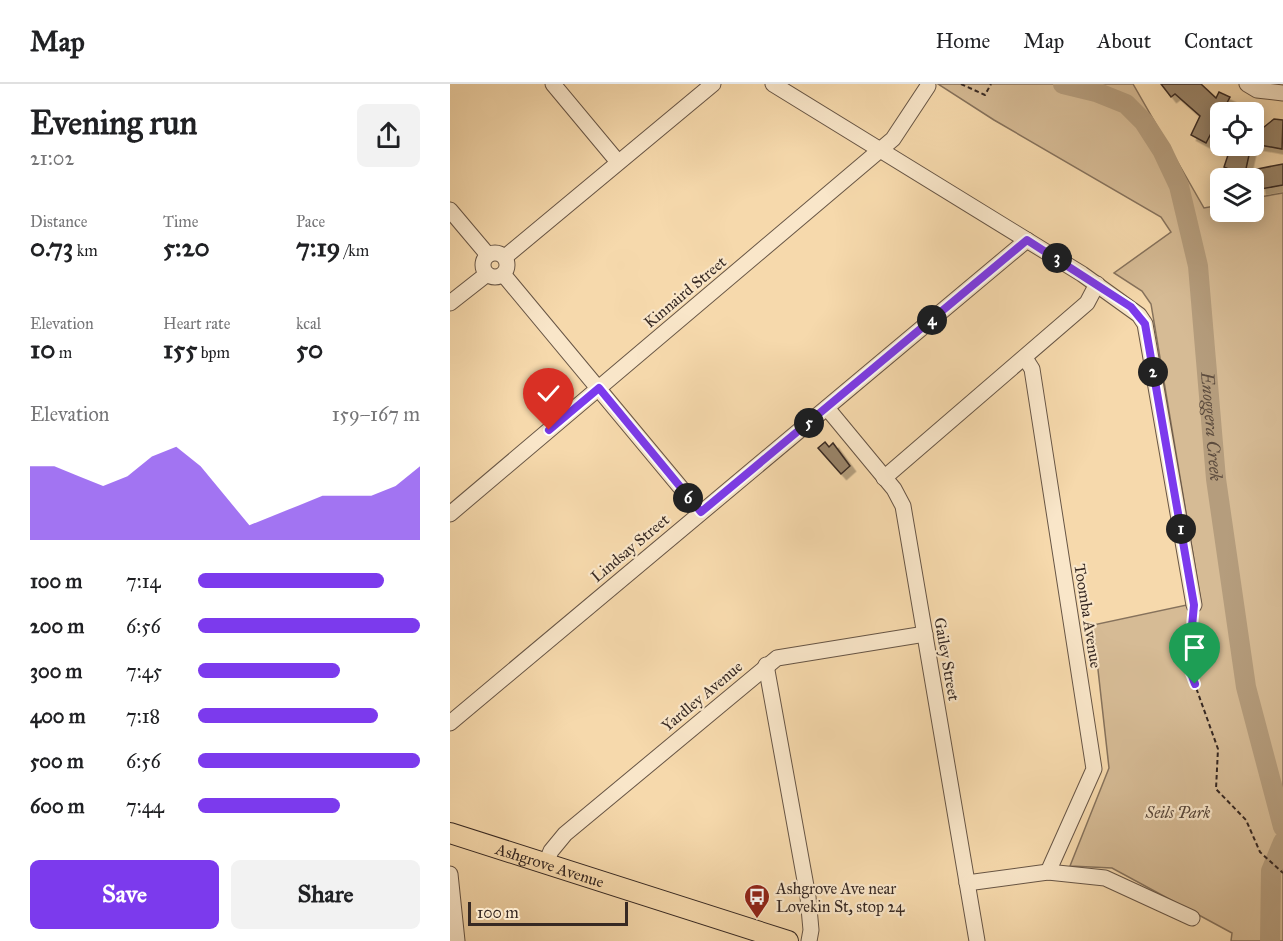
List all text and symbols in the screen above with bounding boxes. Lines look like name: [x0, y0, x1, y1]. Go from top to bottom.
text: Map: [30, 24, 85, 59]
text: Home: [935, 28, 990, 54]
text: Map: [1023, 28, 1064, 54]
text: About: [1097, 28, 1151, 54]
text: Contact: [1184, 28, 1253, 54]
map controls: [1210, 102, 1264, 222]
button: locate: [1210, 102, 1264, 156]
text: Evening run: [30, 103, 197, 143]
button: share: [357, 104, 420, 167]
text: 21:02: [30, 146, 74, 170]
button: layers: [1210, 168, 1264, 222]
text: Distance: [30, 212, 87, 231]
text: Time: [163, 212, 198, 231]
text: Pace: [296, 212, 325, 231]
text: 0.73: [30, 231, 73, 263]
text: 5:20: [163, 231, 210, 263]
text: 7:19: [296, 231, 340, 263]
text: km: [73, 241, 98, 260]
text: /km: [340, 241, 369, 260]
pin: 3: [1042, 243, 1072, 273]
text: 3: [1054, 248, 1060, 267]
street label: Kinnaird Street: [640, 252, 730, 332]
pin: 4: [917, 305, 947, 335]
text: 4: [928, 310, 936, 329]
text: Elevation: [30, 314, 94, 333]
text: Heart rate: [163, 314, 230, 333]
text: kcal: [296, 314, 321, 333]
text: 10: [30, 333, 55, 365]
text: 155: [163, 333, 197, 365]
text: 50: [296, 333, 323, 365]
text: m: [55, 343, 72, 362]
text: bpm: [197, 343, 230, 362]
pin: 2: [1138, 357, 1168, 387]
text: 2: [1149, 362, 1157, 381]
pin: [523, 368, 574, 430]
water label: Enoggera Creek: [1196, 370, 1227, 482]
icon: check: [532, 377, 565, 410]
text: Elevation: [30, 402, 109, 426]
text: 159–167 m: [332, 402, 420, 426]
pin: 5: [794, 408, 824, 438]
text: 5: [805, 413, 813, 432]
pin: 6: [673, 483, 703, 513]
text: 6: [684, 488, 692, 507]
street label: Lindsay Street: [587, 510, 673, 586]
pin: 1: [1166, 514, 1196, 544]
text: 1: [1178, 519, 1184, 538]
street label: Toomba Avenue: [1070, 562, 1106, 670]
text: 100 m: [30, 569, 82, 593]
text: 7:14: [126, 569, 161, 593]
text: 200 m: [30, 614, 84, 638]
text: 6:56: [126, 614, 161, 638]
street label: Gailey Street: [930, 616, 964, 703]
pin: [1169, 622, 1220, 684]
icon: arrive: [1178, 631, 1211, 664]
street label: Yardley Avenue: [658, 656, 747, 735]
text: 300 m: [30, 659, 82, 683]
text: 7:45: [126, 659, 162, 683]
text: 400 m: [30, 704, 86, 728]
text: 7:18: [126, 704, 160, 728]
text: 500 m: [30, 749, 84, 773]
text: 6:56: [126, 749, 161, 773]
text: 600 m: [30, 794, 85, 818]
text: 7:44: [126, 794, 164, 818]
park label: Seils Park: [1145, 803, 1210, 822]
street label: Ashgrove Avenue: [493, 838, 607, 891]
button: Save: [30, 860, 219, 929]
button: Share: [231, 860, 420, 929]
place label: Ashgrove Ave near Lovekin St, stop 24: [775, 879, 905, 916]
bus stop icon: Ashgrove Ave near Lovekin St, stop 24: [742, 882, 772, 920]
scale bar: [468, 899, 628, 926]
text: 100 m: [477, 903, 519, 922]

